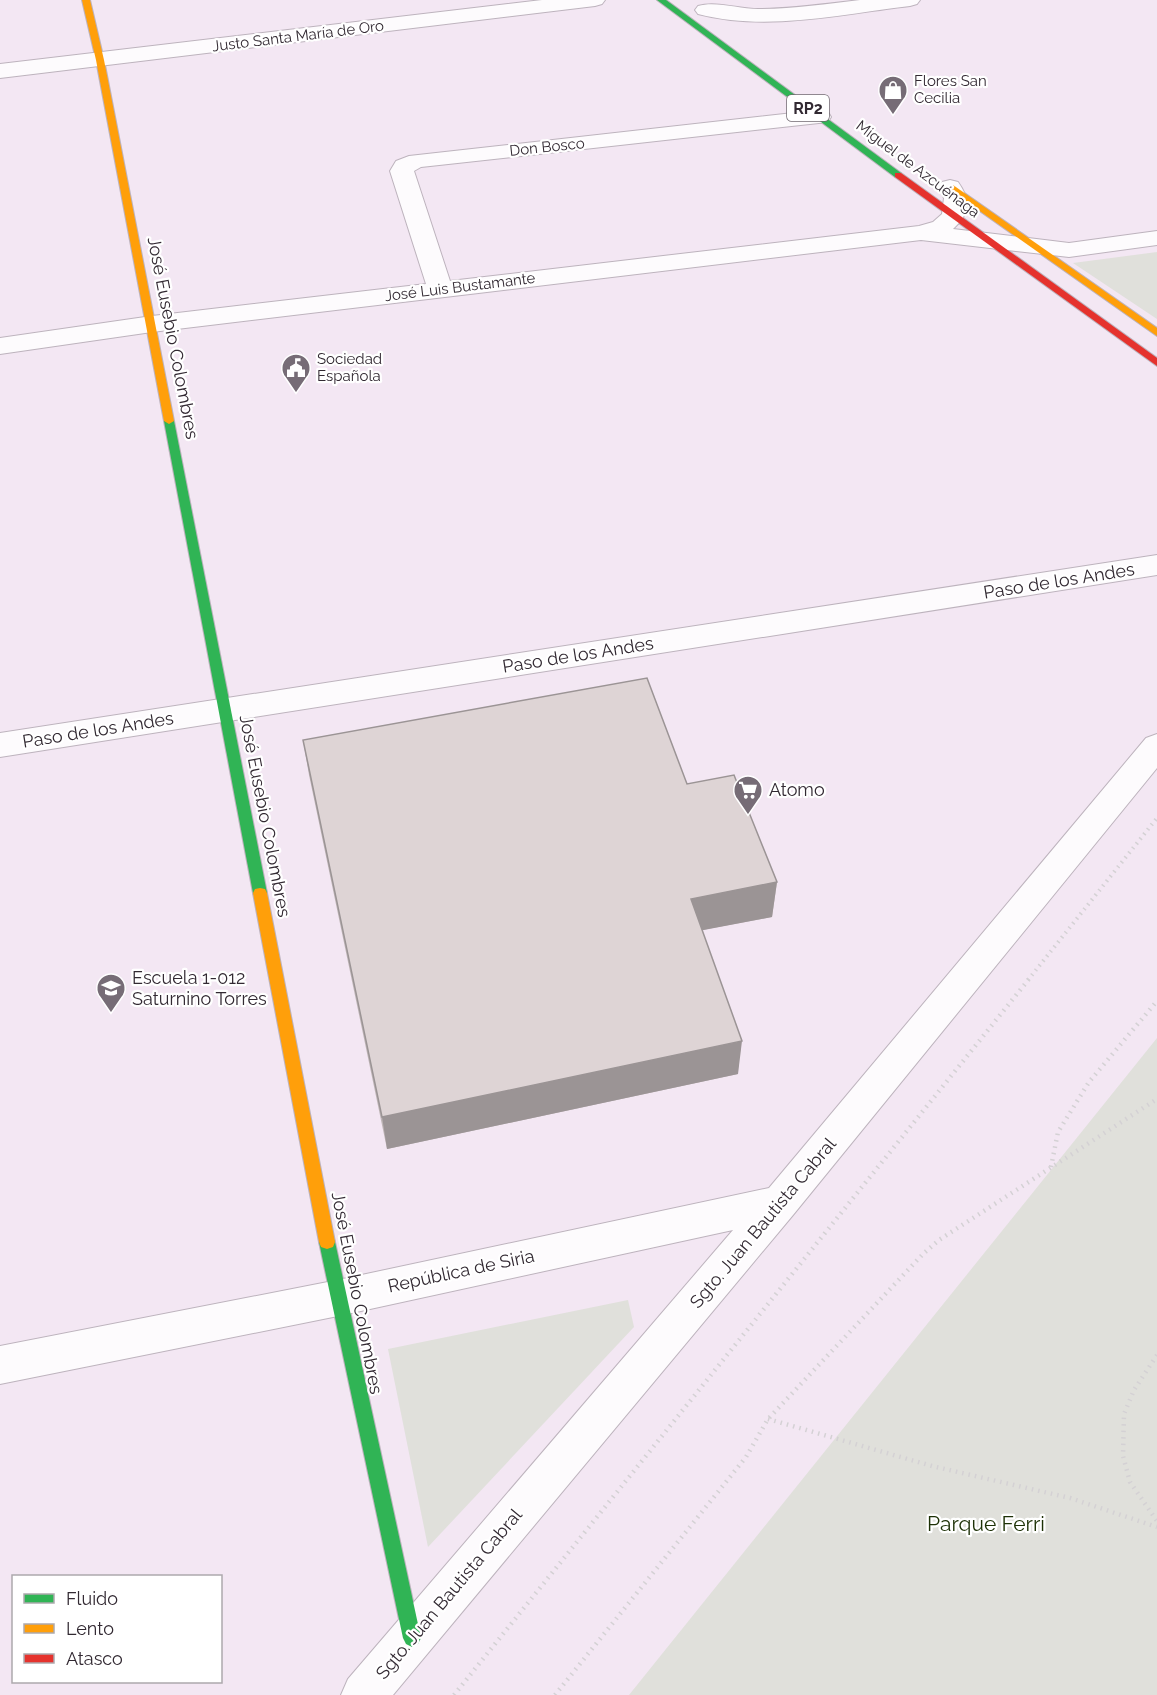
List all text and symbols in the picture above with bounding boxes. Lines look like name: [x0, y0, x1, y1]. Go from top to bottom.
street label: Justo Santa María de Oro: [211, 17, 385, 55]
place label: Flores San Cecilia: [914, 72, 987, 107]
shop icon: Flores San Cecilia: [877, 74, 909, 116]
road number: RP2: [787, 95, 829, 121]
street label: Miguel de Azcuénaga: [853, 117, 983, 221]
street label: Don Bosco: [509, 134, 586, 160]
street label: José Eusebio Colombres: [144, 235, 203, 441]
street label: José Luis Bustamante: [384, 269, 536, 305]
place label: Sociedad Española: [317, 350, 382, 385]
public building icon: Sociedad Española: [280, 352, 312, 394]
street label: Paso de los Andes: [982, 558, 1136, 603]
street label: Paso de los Andes: [501, 632, 655, 677]
street label: Paso de los Andes: [21, 707, 175, 752]
street label: José Eusebio Colombres: [236, 713, 295, 919]
supermarket icon: Atomo: [732, 774, 764, 816]
place label: Atomo: [769, 779, 825, 800]
place label: Escuela 1-012 Saturnino Torres: [132, 967, 267, 1009]
school or university icon: Escuela 1-012 Saturnino Torres: [95, 972, 127, 1014]
street label: Sgto. Juan Bautista Cabral: [685, 1133, 840, 1312]
street label: José Eusebio Colombres: [328, 1190, 387, 1396]
street label: República de Siria: [386, 1245, 536, 1296]
street label: Sgto. Juan Bautista Cabral: [371, 1504, 526, 1683]
park label: Parque Ferri: [927, 1511, 1045, 1536]
legend: [12, 1575, 222, 1683]
text: Fluido: [66, 1588, 118, 1609]
text: Lento: [66, 1618, 114, 1639]
text: Atasco: [66, 1648, 123, 1669]

